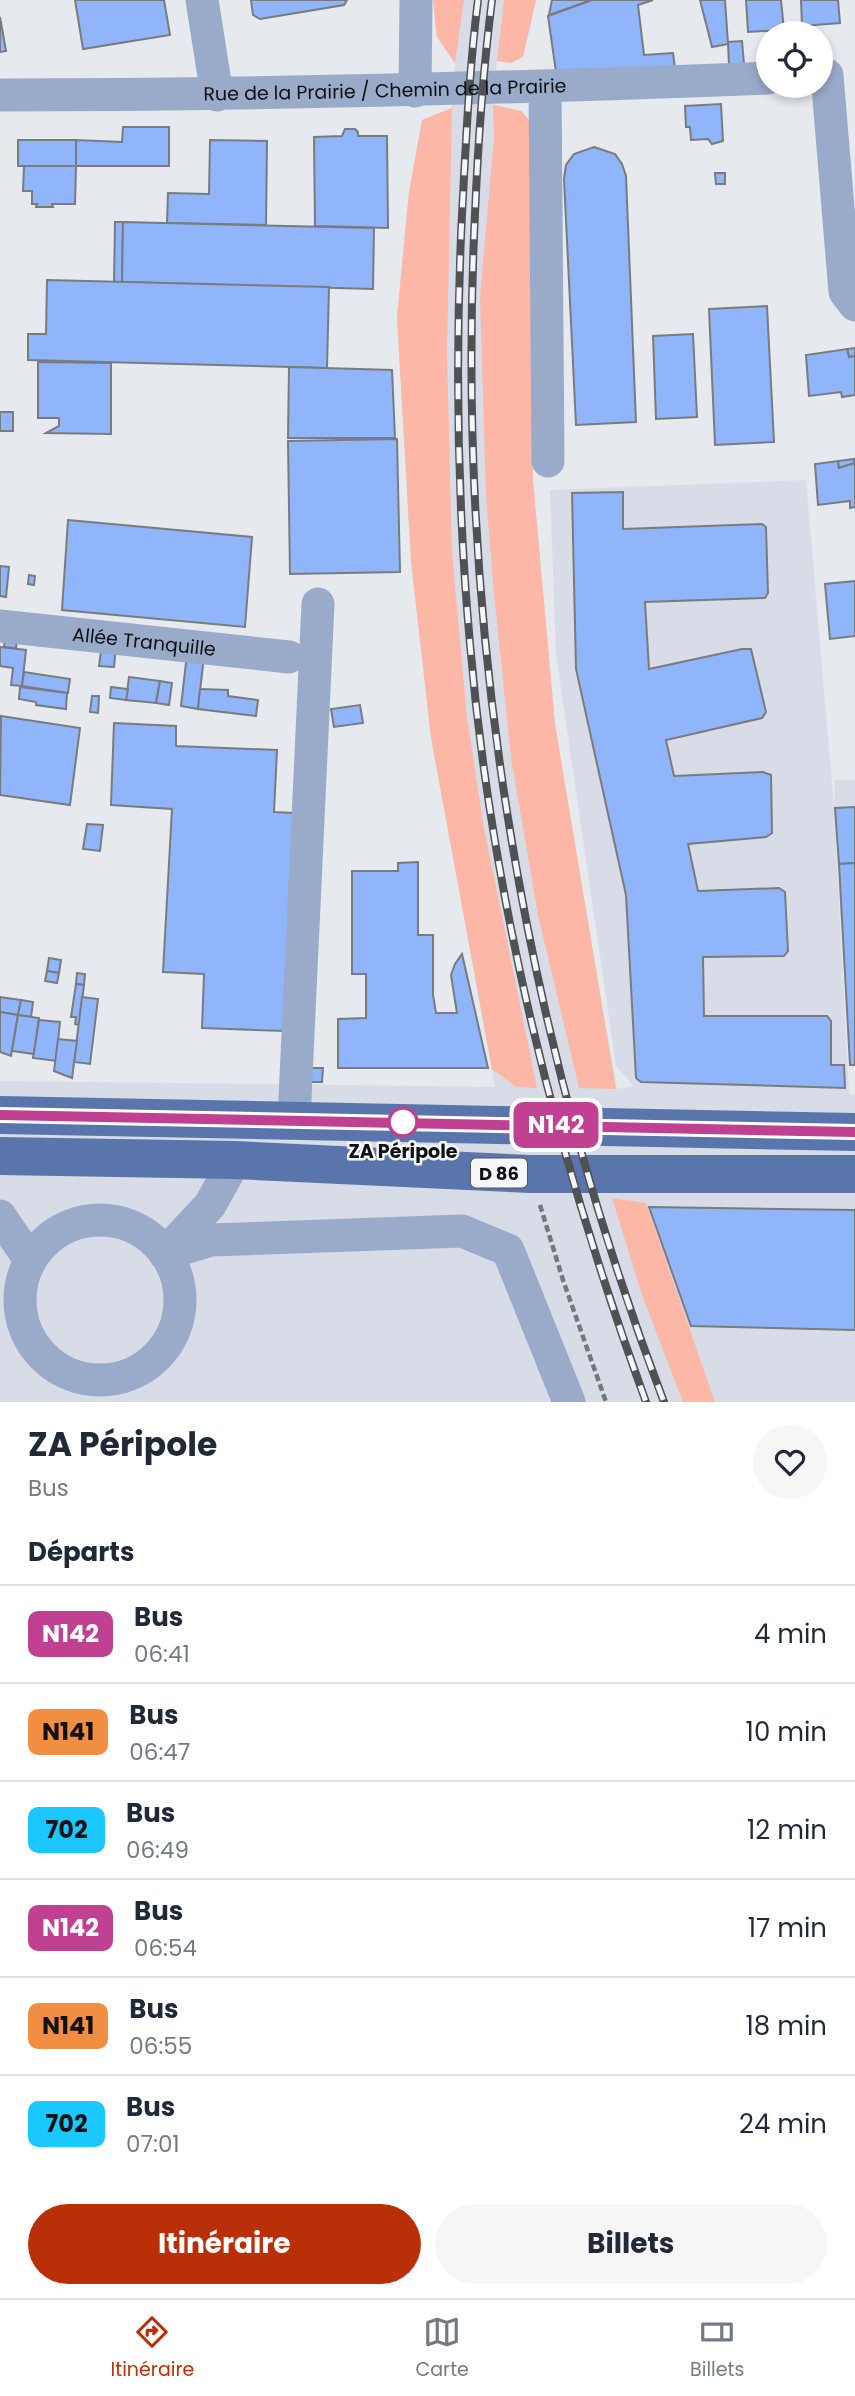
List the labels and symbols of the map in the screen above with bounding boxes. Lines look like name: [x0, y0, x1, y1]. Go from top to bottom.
street label: Rue de la Prairie / Chemin de la Prairie: [203, 72, 567, 107]
street label: Allée Tranquille: [71, 620, 217, 663]
line badge: N142: [507, 1102, 605, 1148]
marker: ZA Péripole: [388, 1107, 418, 1137]
place label: ZA Péripole: [349, 1138, 458, 1165]
road number: D 86: [471, 1158, 527, 1188]

